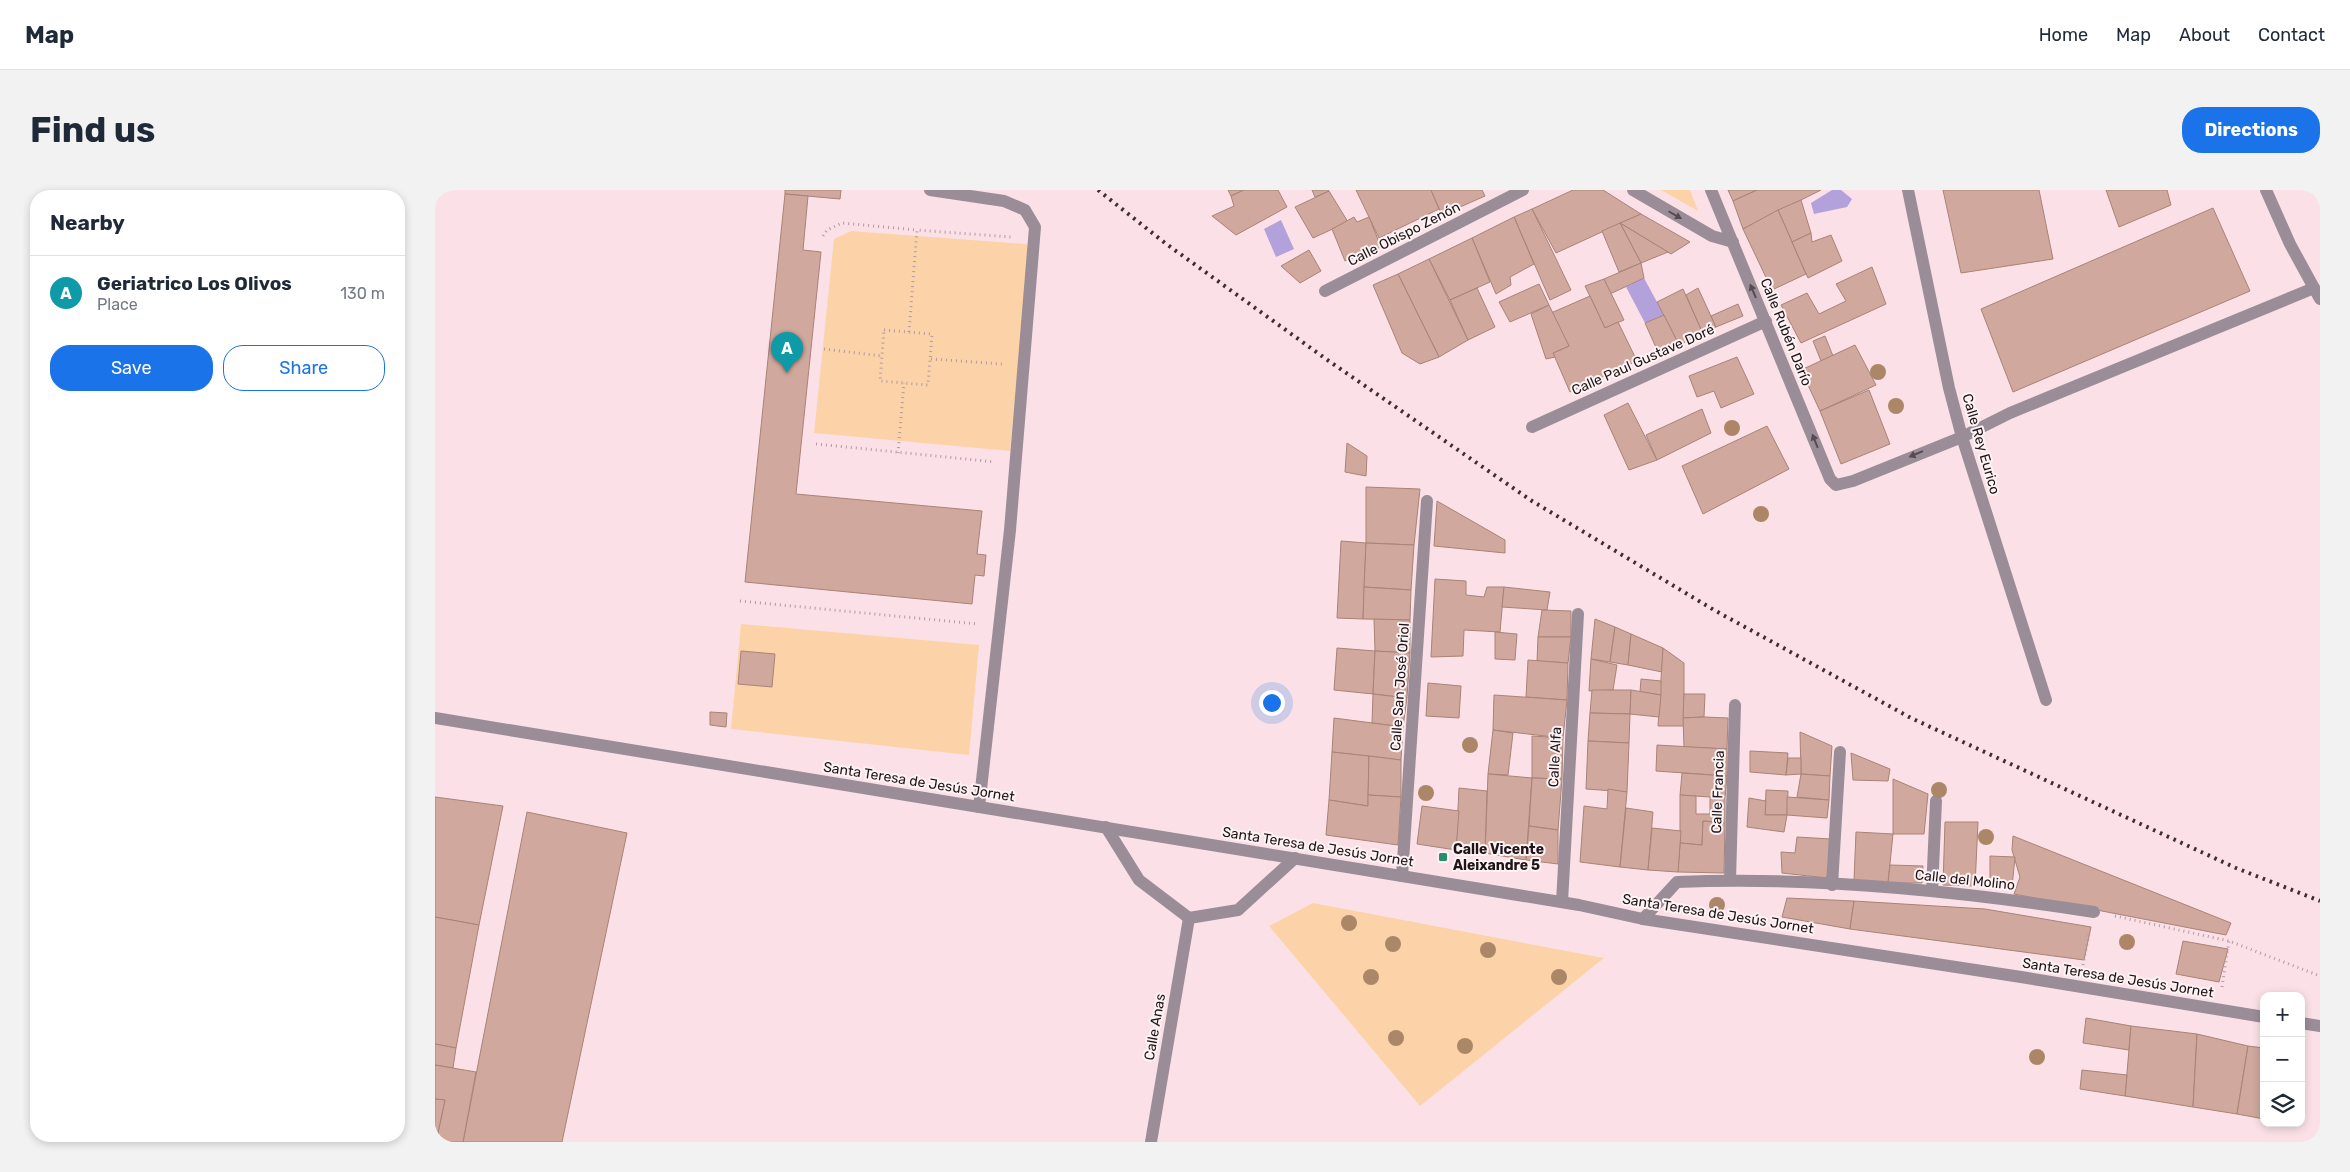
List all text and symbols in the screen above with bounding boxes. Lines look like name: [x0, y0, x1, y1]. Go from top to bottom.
text: Map: [25, 21, 74, 49]
text: Home: [2039, 24, 2088, 46]
text: Map: [2116, 24, 2151, 46]
text: About: [2179, 24, 2230, 46]
text: Contact: [2258, 24, 2325, 46]
button: Directions: [2182, 107, 2320, 153]
text: Find us: [30, 109, 155, 151]
street label: Calle Obispo Zenón: [1345, 198, 1463, 270]
text: Nearby: [50, 210, 125, 235]
one-way arrow: [1668, 210, 1681, 219]
text: Geriatrico Los Olivos: [97, 272, 292, 295]
street label: Calle Rubén Darío: [1757, 276, 1815, 388]
text: A: [60, 284, 72, 303]
text: 130 m: [340, 284, 385, 303]
one-way arrow: [1749, 284, 1757, 298]
text: Place: [97, 295, 138, 314]
street label: Calle Paul Gustave Doré: [1569, 321, 1717, 399]
pin: A: [771, 332, 803, 373]
button: Save: [50, 345, 213, 391]
button: Share: [223, 345, 385, 391]
street label: Calle Rey Eurico: [1959, 392, 2003, 496]
one-way arrow: [1810, 434, 1818, 449]
one-way arrow: [1909, 451, 1923, 459]
street label: Calle San José Oriol: [1387, 622, 1413, 752]
your location: [1259, 690, 1285, 716]
street label: Calle Alfa: [1545, 726, 1565, 788]
street label: Calle Francia: [1708, 750, 1728, 834]
street label: Santa Teresa de Jesús Jornet: [822, 758, 1016, 806]
street label: Santa Teresa de Jesús Jornet: [1221, 823, 1415, 871]
place label: Calle Vicente Aleixandre 5: [1453, 841, 1544, 874]
marker: Calle Vicente Aleixandre 5: [1437, 851, 1449, 863]
street label: Calle del Molino: [1914, 866, 2016, 894]
street label: Santa Teresa de Jesús Jornet: [1621, 890, 1815, 938]
street label: Santa Teresa de Jesús Jornet: [2021, 954, 2215, 1002]
street label: Calle Anas: [1141, 992, 1169, 1062]
map controls: [2260, 992, 2305, 1127]
button: +: [2260, 992, 2305, 1037]
button: −: [2260, 1037, 2305, 1082]
button: layers: [2260, 1082, 2305, 1127]

